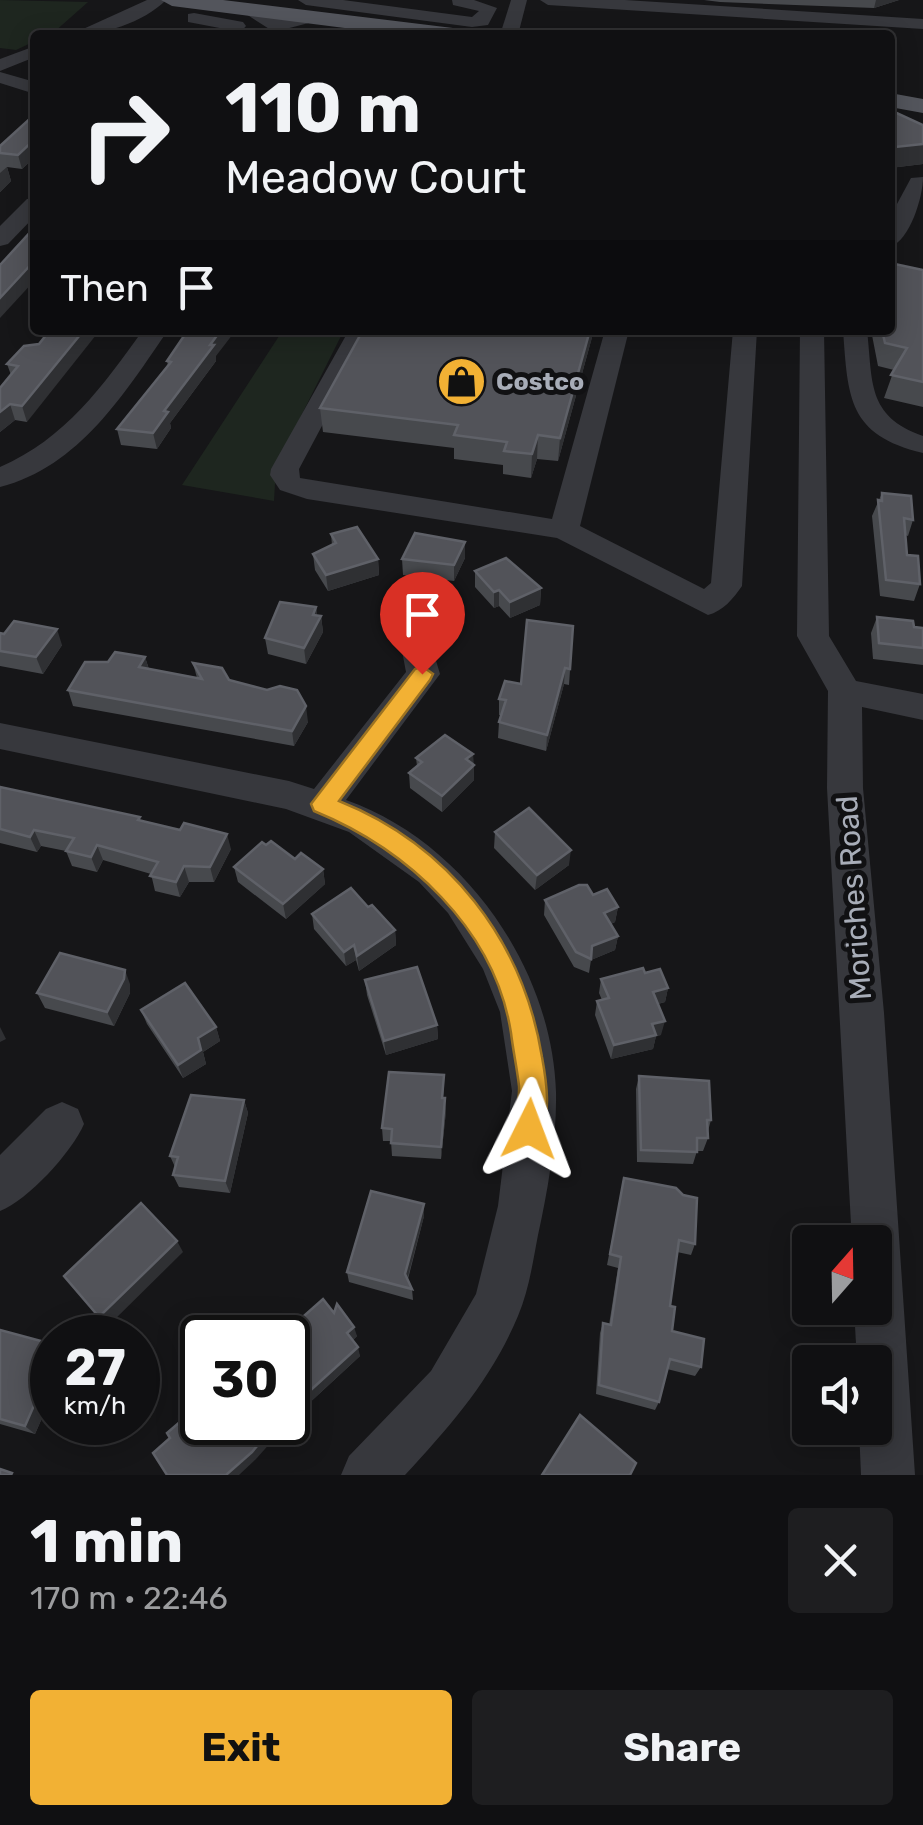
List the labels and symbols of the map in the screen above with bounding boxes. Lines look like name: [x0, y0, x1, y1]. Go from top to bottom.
shop icon: Costco: [435, 355, 487, 407]
place label: Costco: [496, 367, 584, 396]
pin: [380, 572, 465, 675]
street label: Moriches Road: [829, 794, 879, 1002]
position arrow: [477, 1077, 581, 1181]
north arrow: [792, 1225, 892, 1325]
speed limit sign: 30: [180, 1315, 310, 1445]

